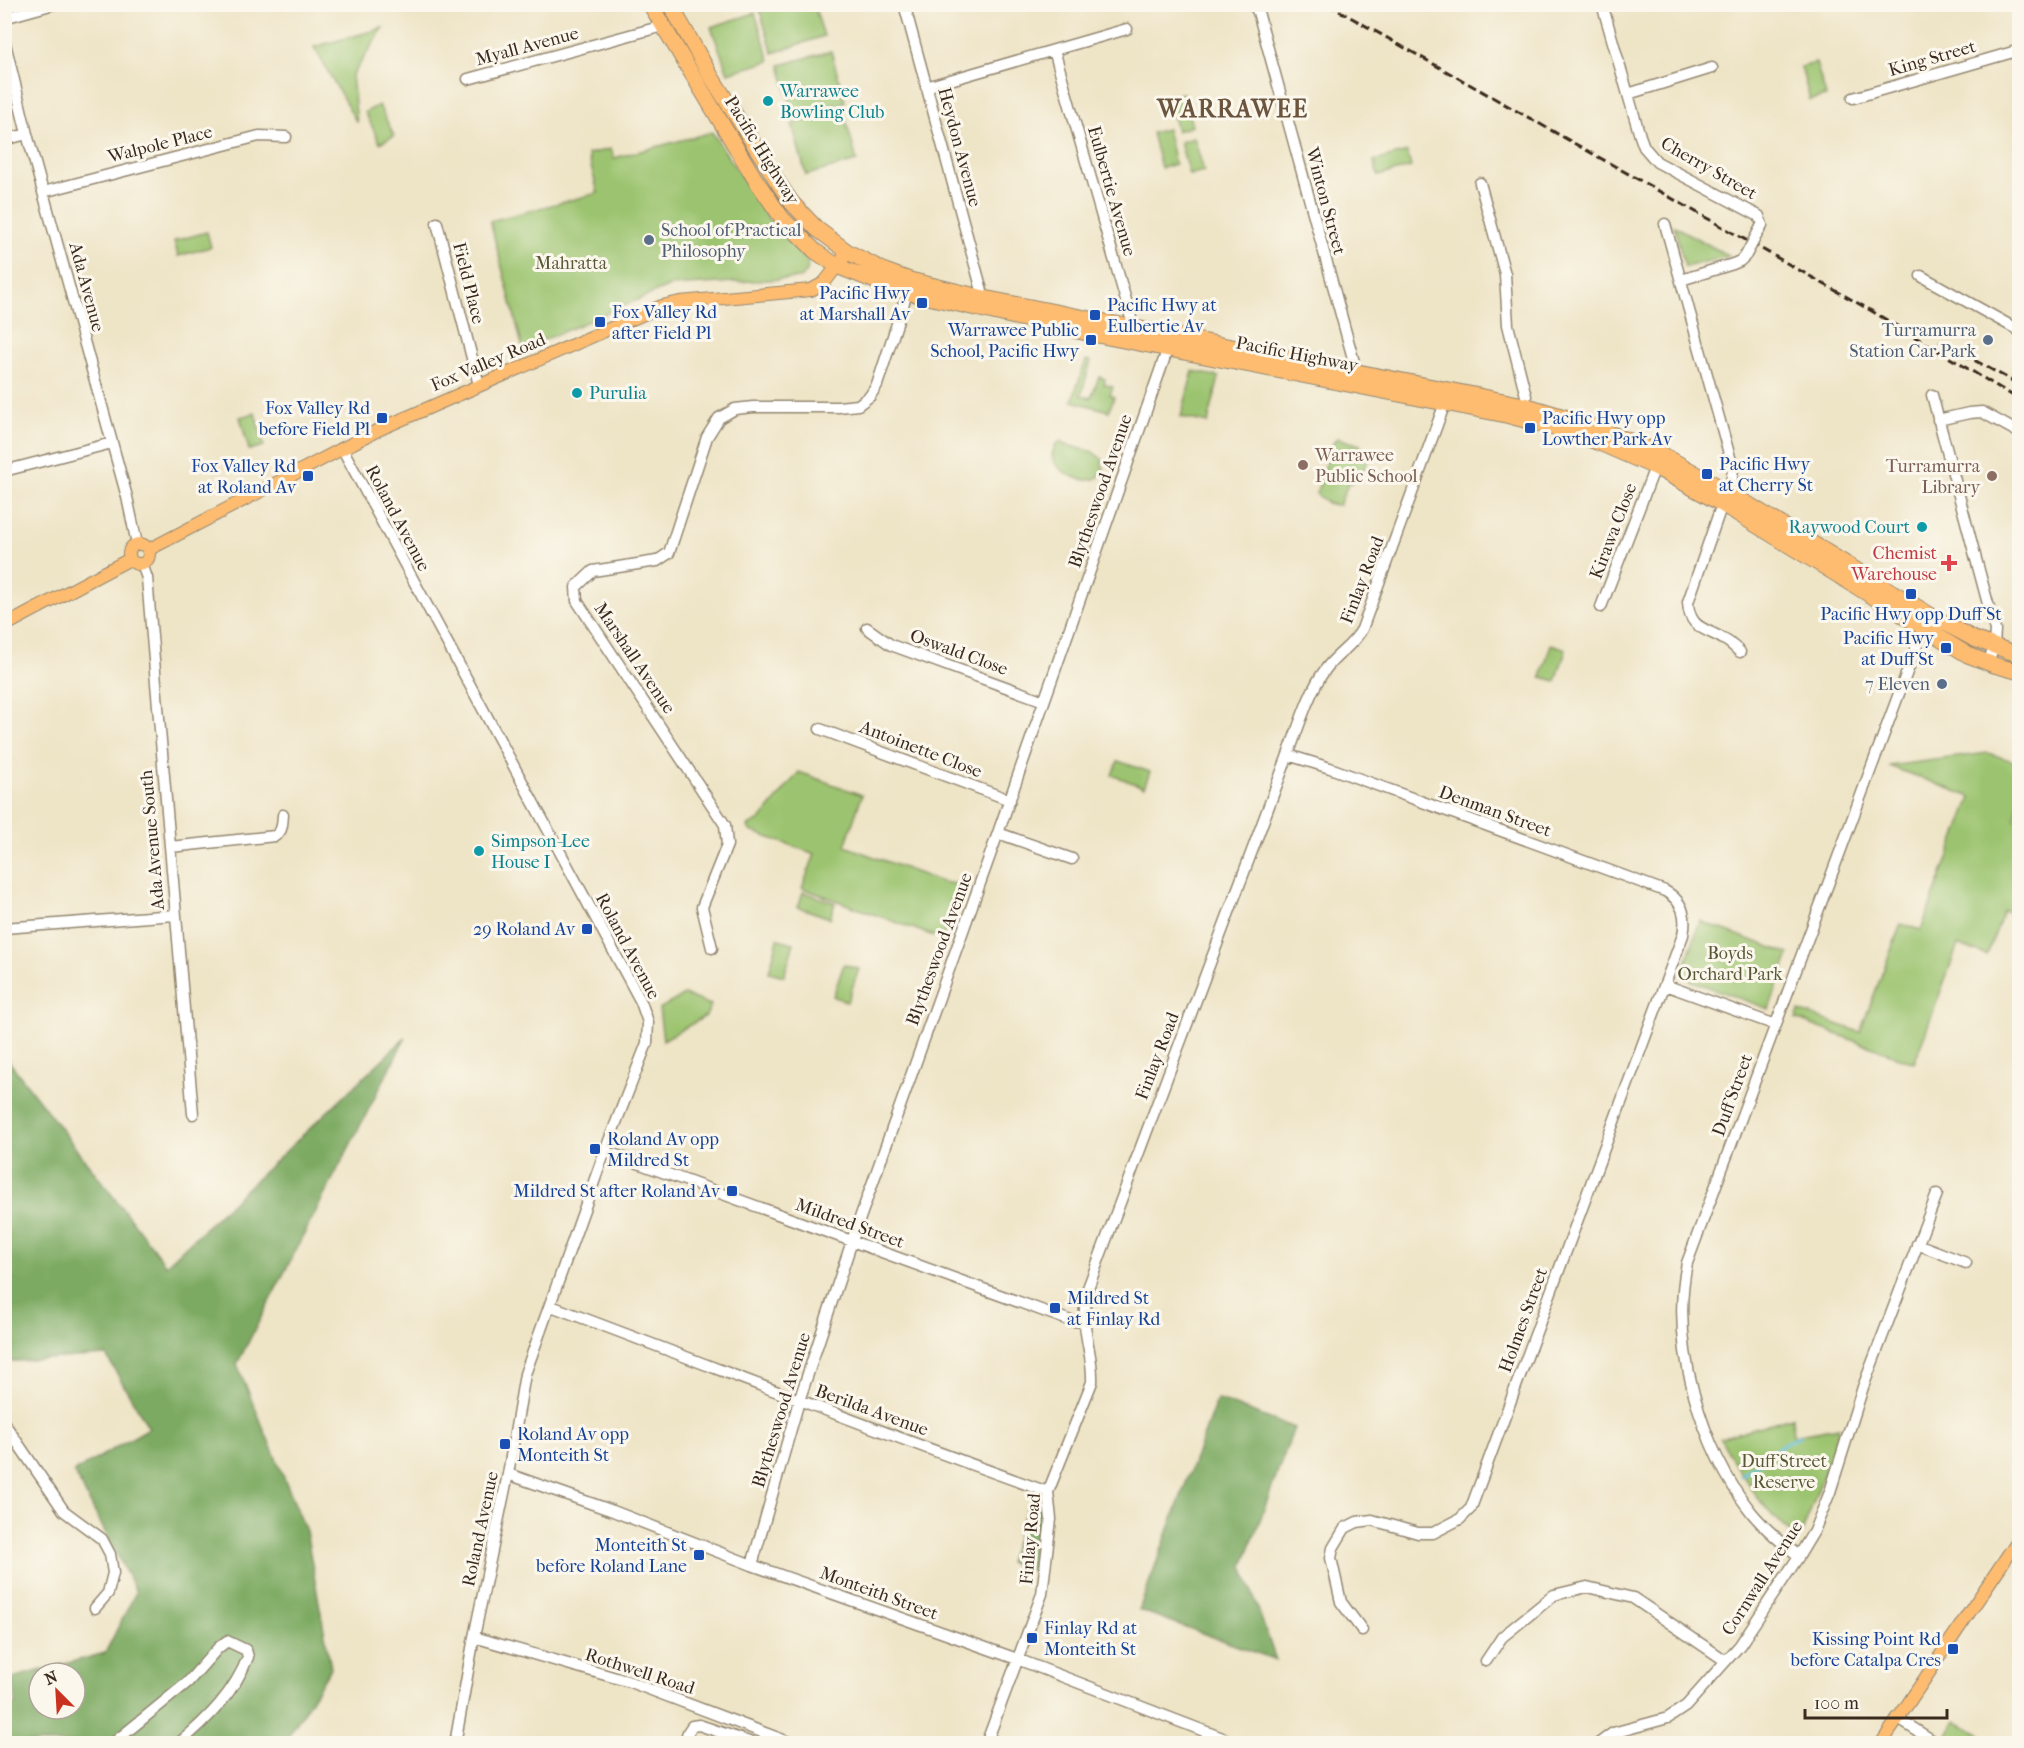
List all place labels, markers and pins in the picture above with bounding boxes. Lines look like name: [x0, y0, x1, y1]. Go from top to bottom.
place label: Warrawee Bowling Club: [779, 81, 884, 123]
marker: Warrawee Bowling Club: [761, 94, 775, 108]
place label: School of Practical Philosophy: [661, 220, 802, 262]
marker: School of Practical Philosophy: [642, 233, 656, 247]
place label: Pacific Hwy at Marshall Av: [800, 283, 911, 325]
place label: Pacific Hwy at Eulbertie Av: [1107, 295, 1217, 337]
marker: Pacific Hwy at Marshall Av: [915, 296, 929, 310]
place label: Fox Valley Rd after Field Pl: [612, 302, 717, 344]
marker: Pacific Hwy at Eulbertie Av: [1088, 308, 1102, 322]
marker: Fox Valley Rd after Field Pl: [593, 315, 607, 329]
place label: Warrawee Public School, Pacific Hwy: [930, 320, 1080, 362]
place label: Turramurra Station Car Park: [1849, 320, 1977, 362]
marker: Warrawee Public School, Pacific Hwy: [1084, 333, 1098, 347]
marker: Turramurra Station Car Park: [1981, 333, 1995, 347]
place label: Purulia: [589, 383, 647, 404]
marker: Purulia: [570, 386, 584, 400]
place label: Fox Valley Rd before Field Pl: [258, 398, 370, 440]
place label: Pacific Hwy opp Lowther Park Av: [1542, 408, 1673, 450]
marker: Fox Valley Rd before Field Pl: [375, 411, 389, 425]
marker: Pacific Hwy opp Lowther Park Av: [1523, 421, 1537, 435]
place label: Warrawee Public School: [1314, 445, 1417, 487]
place label: Pacific Hwy at Cherry St: [1719, 454, 1814, 496]
place label: Fox Valley Rd at Roland Av: [191, 456, 297, 498]
place label: Turramurra Library: [1886, 456, 1981, 498]
marker: Warrawee Public School: [1296, 458, 1310, 472]
marker: Pacific Hwy at Cherry St: [1700, 467, 1714, 481]
marker: Fox Valley Rd at Roland Av: [301, 469, 315, 483]
marker: Turramurra Library: [1985, 469, 1999, 483]
place label: Raywood Court: [1789, 517, 1911, 538]
marker: Raywood Court: [1915, 520, 1929, 534]
place label: Chemist Warehouse: [1850, 543, 1938, 585]
marker: Chemist Warehouse: [1942, 556, 1956, 570]
marker: Pacific Hwy opp Duff St: [1904, 587, 1918, 601]
place label: Pacific Hwy opp Duff St: [1820, 604, 2002, 625]
place label: Pacific Hwy at Duff St: [1843, 628, 1935, 670]
marker: Pacific Hwy at Duff St: [1939, 641, 1953, 655]
place label: 7 Eleven: [1865, 674, 1931, 695]
marker: 7 Eleven: [1935, 677, 1949, 691]
place label: Simpson-Lee House I: [491, 831, 590, 873]
marker: Simpson-Lee House I: [472, 844, 486, 858]
place label: 29 Roland Av: [473, 919, 576, 940]
marker: 29 Roland Av: [580, 922, 594, 936]
place label: Roland Av opp Mildred St: [607, 1129, 719, 1171]
marker: Roland Av opp Mildred St: [588, 1142, 602, 1156]
place label: Mildred St after Roland Av: [513, 1181, 721, 1202]
marker: Mildred St after Roland Av: [725, 1184, 739, 1198]
place label: Mildred St at Finlay Rd: [1067, 1288, 1160, 1330]
marker: Mildred St at Finlay Rd: [1048, 1301, 1062, 1315]
place label: Roland Av opp Monteith St: [517, 1424, 629, 1466]
marker: Roland Av opp Monteith St: [498, 1437, 512, 1451]
place label: Monteith St before Roland Lane: [535, 1535, 688, 1577]
marker: Monteith St before Roland Lane: [692, 1548, 706, 1562]
place label: Finlay Rd at Monteith St: [1044, 1618, 1138, 1660]
place label: Kissing Point Rd before Catalpa Cres: [1789, 1629, 1941, 1671]
marker: Finlay Rd at Monteith St: [1025, 1631, 1039, 1645]
marker: Kissing Point Rd before Catalpa Cres: [1946, 1642, 1960, 1656]

